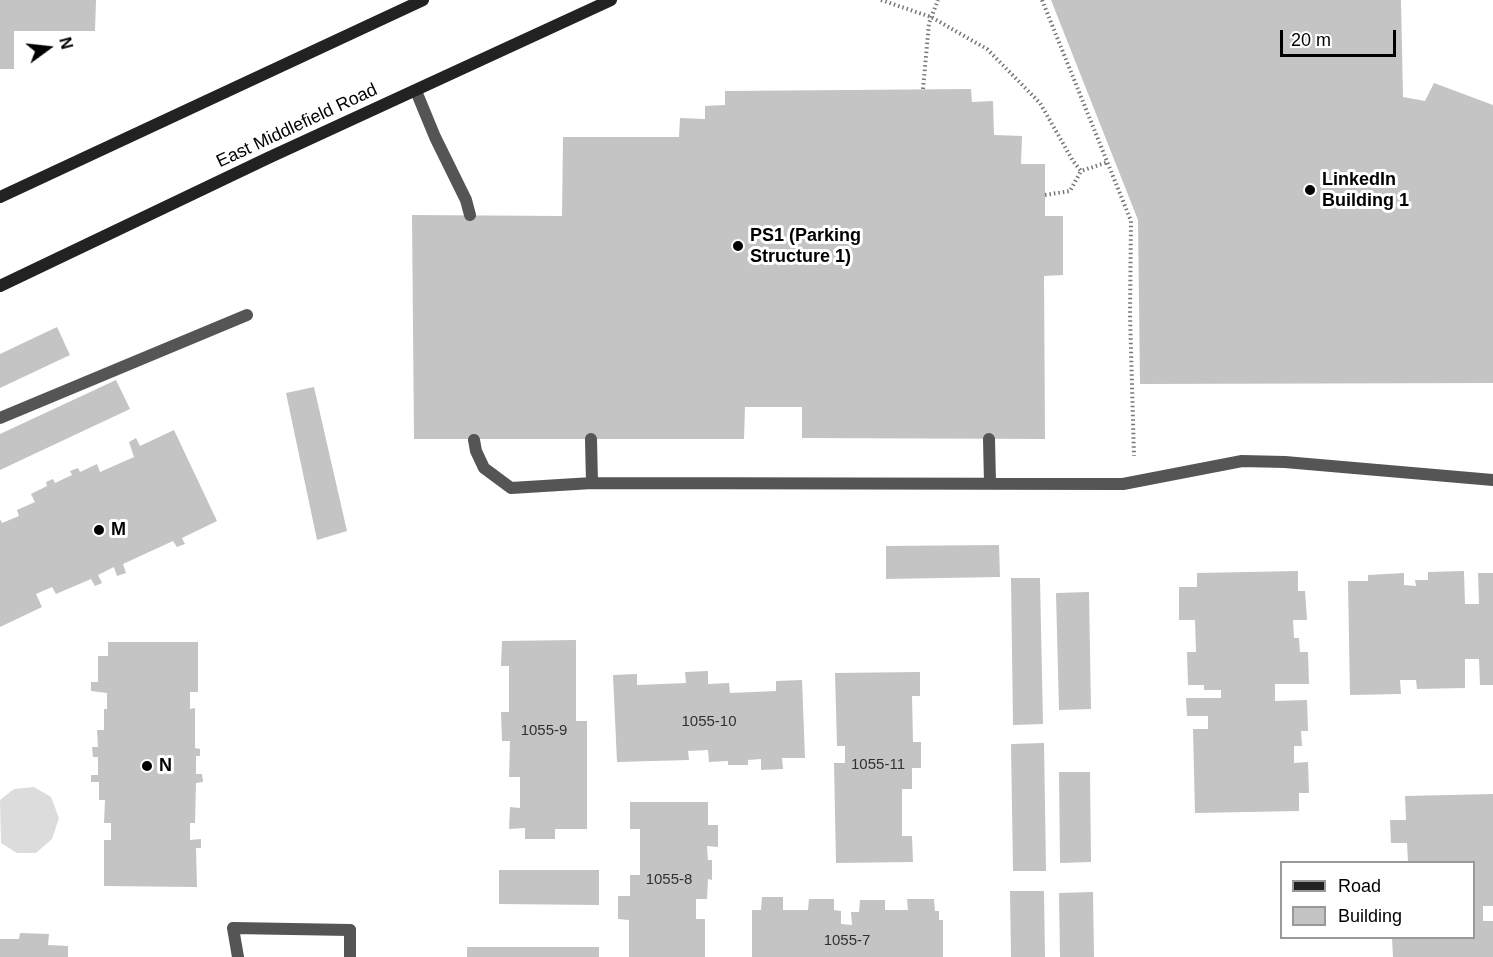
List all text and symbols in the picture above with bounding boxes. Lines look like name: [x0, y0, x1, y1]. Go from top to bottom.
north arrow: [18, 18, 78, 78]
scale bar: [1283, 18, 1398, 56]
text: 20 m: [1291, 30, 1331, 50]
text: N: [56, 35, 76, 51]
street label: East Middlefield Road: [213, 79, 381, 173]
place label: LinkedIn Building 1: [1322, 169, 1409, 212]
marker: LinkedIn Building 1: [1303, 183, 1317, 197]
place label: PS1 (Parking Structure 1): [750, 225, 861, 268]
marker: PS1 (Parking Structure 1): [731, 239, 745, 253]
place label: M: [111, 519, 126, 541]
marker: M: [92, 523, 106, 537]
house number: 1055-10: [681, 713, 737, 731]
house number: 1055-9: [521, 722, 567, 740]
place label: N: [159, 755, 172, 777]
house number: 1055-11: [851, 756, 905, 774]
marker: N: [140, 759, 154, 773]
legend: [1280, 861, 1475, 939]
house number: 1055-8: [646, 871, 692, 889]
text: Road: [1338, 876, 1381, 896]
text: Building: [1338, 906, 1402, 926]
house number: 1055-7: [824, 932, 870, 950]

